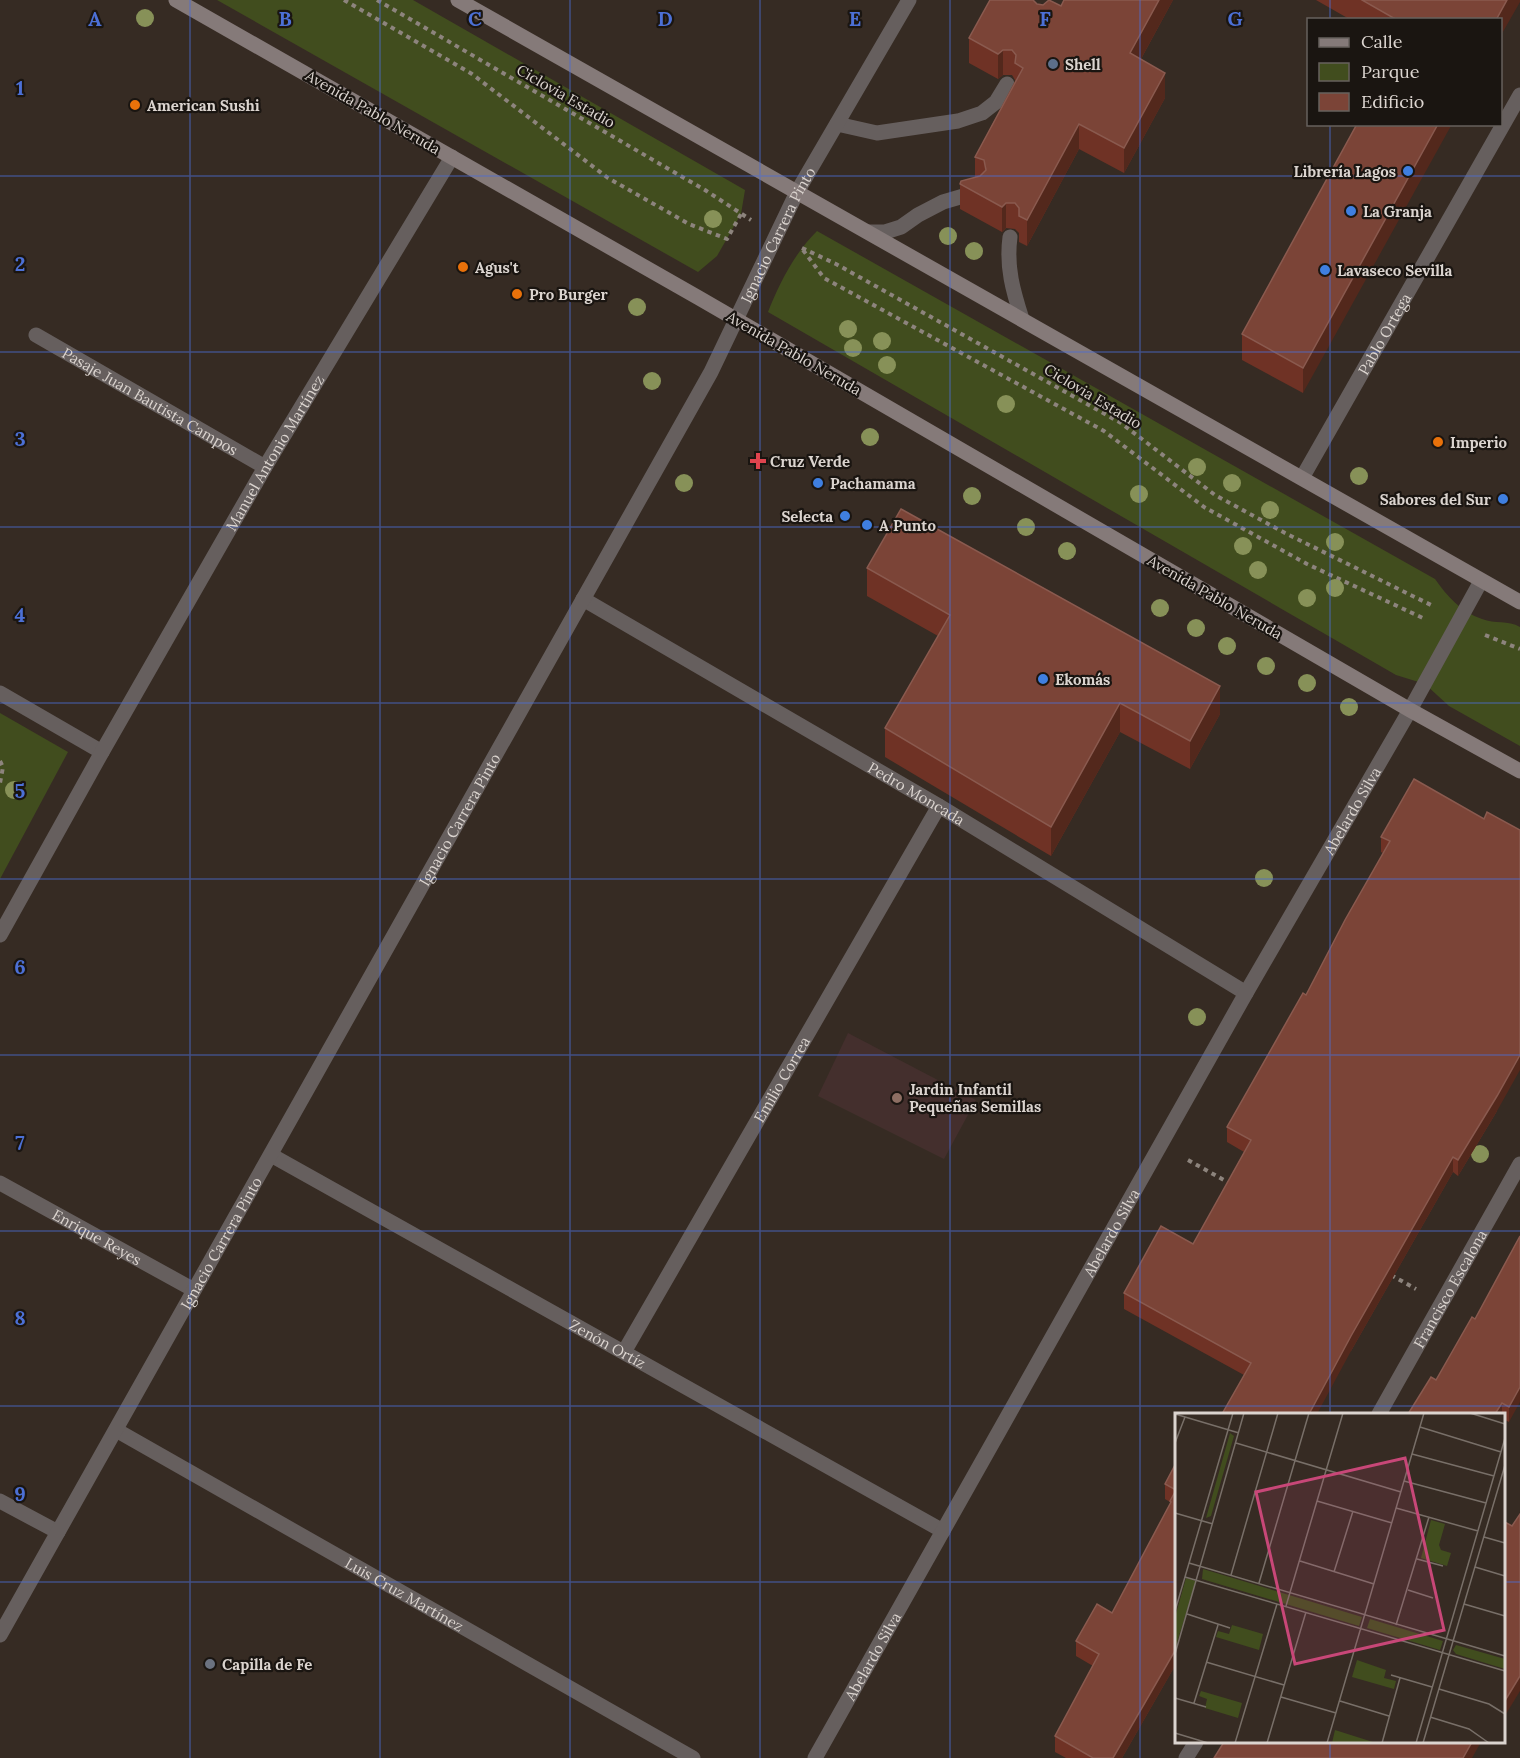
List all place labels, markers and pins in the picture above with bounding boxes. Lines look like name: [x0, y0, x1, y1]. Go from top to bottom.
place label: Shell: [1065, 55, 1101, 74]
marker: Shell: [1046, 57, 1060, 71]
place label: American Sushi: [147, 96, 260, 115]
marker: American Sushi: [128, 98, 142, 112]
place label: Librería Lagos: [1293, 162, 1396, 181]
marker: Librería Lagos: [1401, 164, 1415, 178]
place label: La Granja: [1363, 202, 1432, 221]
marker: La Granja: [1344, 204, 1358, 218]
place label: Agus't: [475, 258, 520, 277]
marker: Agus't: [456, 260, 470, 274]
place label: Lavaseco Sevilla: [1337, 261, 1453, 280]
marker: Lavaseco Sevilla: [1318, 263, 1332, 277]
place label: Pro Burger: [529, 285, 609, 304]
marker: Pro Burger: [510, 287, 524, 301]
place label: Imperio: [1450, 433, 1508, 452]
marker: Imperio: [1431, 435, 1445, 449]
place label: Cruz Verde: [770, 452, 850, 471]
marker: Cruz Verde: [751, 454, 765, 468]
place label: Pachamama: [830, 474, 916, 493]
marker: Pachamama: [811, 476, 825, 490]
place label: Sabores del Sur: [1380, 490, 1492, 509]
marker: Sabores del Sur: [1496, 492, 1510, 506]
place label: Selecta: [781, 507, 833, 526]
marker: Selecta: [838, 509, 852, 523]
place label: A Punto: [879, 516, 936, 535]
marker: A Punto: [860, 518, 874, 532]
place label: Ekomás: [1055, 670, 1110, 689]
marker: Ekomás: [1036, 672, 1050, 686]
place label: Jardin Infantil Pequeñas Semillas: [909, 1080, 1041, 1116]
marker: Jardin Infantil Pequeñas Semillas: [890, 1091, 904, 1105]
place label: Capilla de Fe: [222, 1655, 312, 1674]
marker: Capilla de Fe: [203, 1657, 217, 1671]

